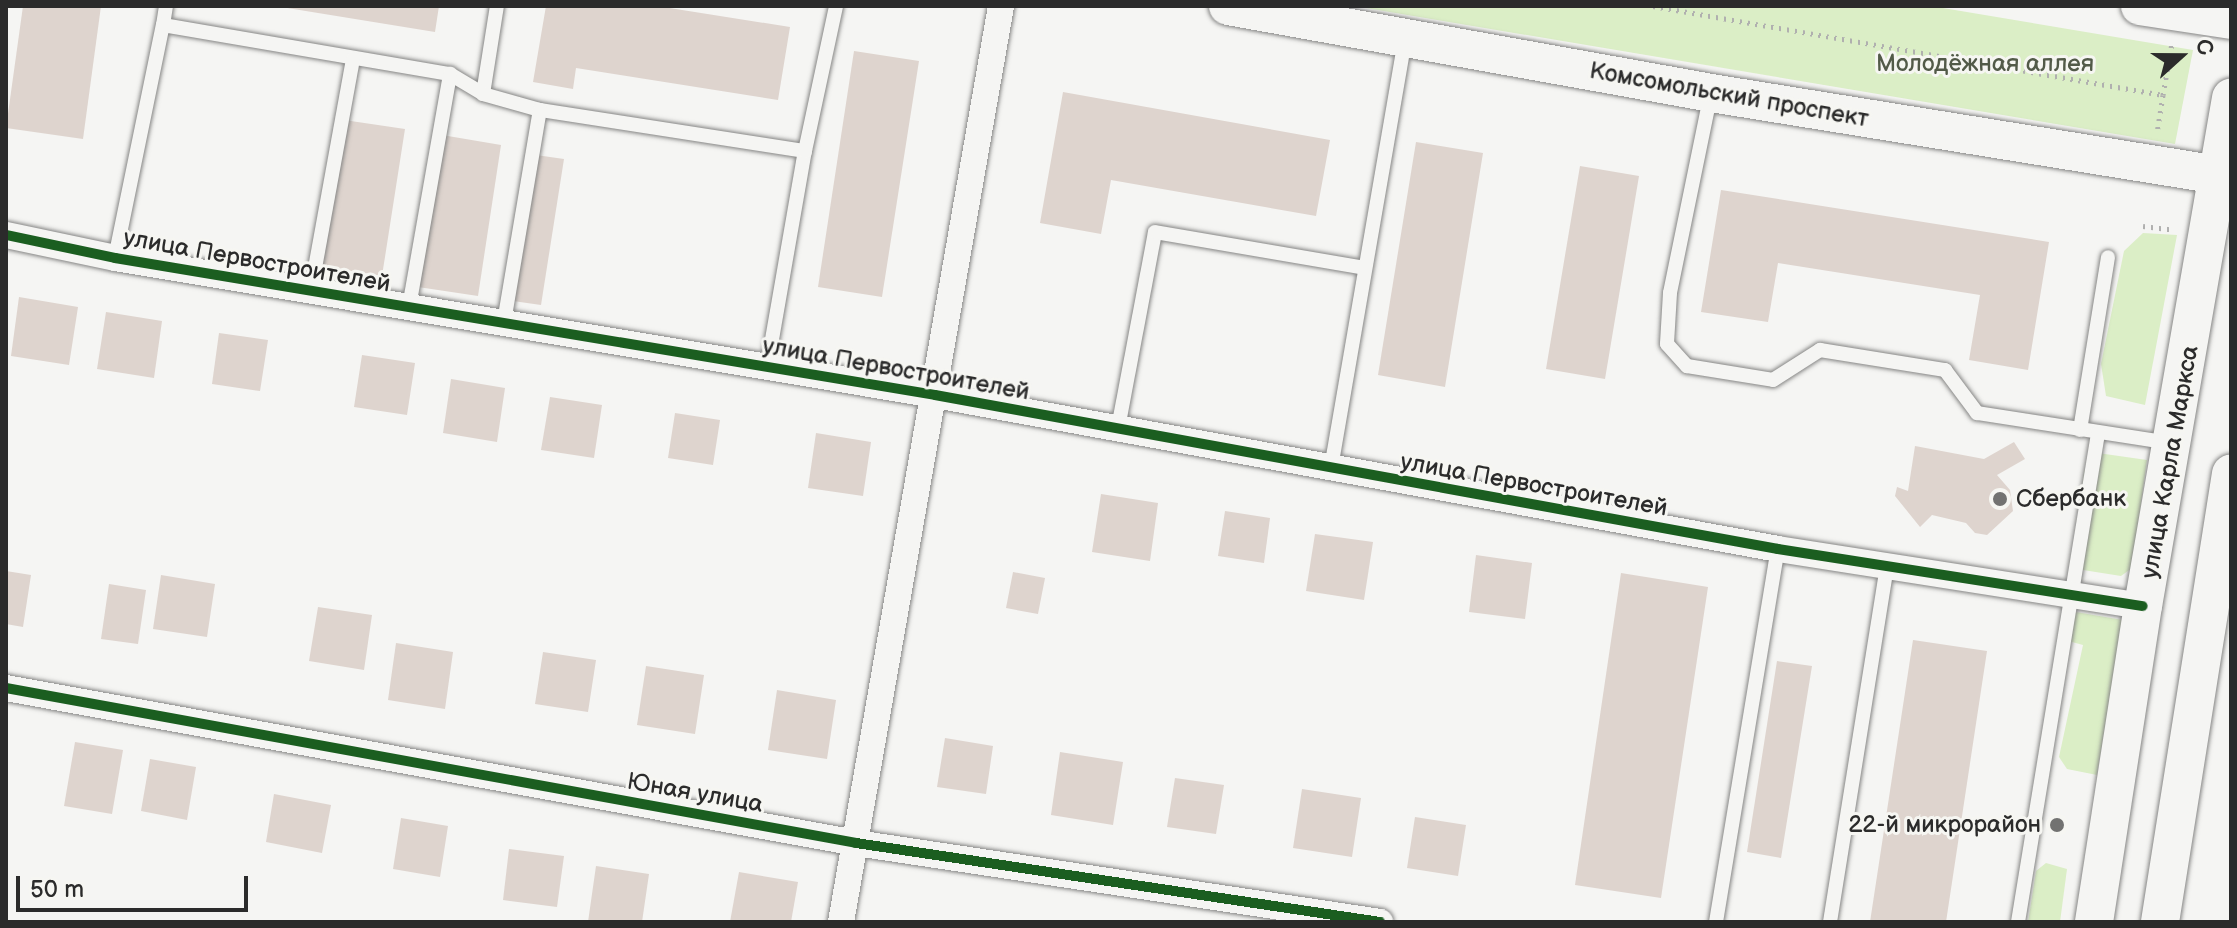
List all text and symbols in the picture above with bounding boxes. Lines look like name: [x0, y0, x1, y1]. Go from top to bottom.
north arrow: [2141, 16, 2221, 96]
text: С: [2189, 35, 2219, 59]
park label: Молодёжная аллея: [1876, 50, 2094, 78]
street label: Комсомольский проспект: [1587, 56, 1871, 134]
street label: улица Первостроителей: [121, 223, 393, 299]
street label: улица Первостроителей: [760, 331, 1032, 407]
street label: улица Карла Маркса: [2135, 343, 2205, 581]
street label: улица Первостроителей: [1398, 447, 1670, 523]
place label: Сбербанк: [2016, 485, 2126, 513]
marker: Сбербанк: [1991, 490, 2009, 508]
street label: Юная улица: [625, 767, 765, 819]
place label: 22-й микрорайон: [1848, 811, 2041, 839]
marker: 22-й микрорайон: [2048, 816, 2066, 834]
scale bar: [20, 860, 252, 910]
text: 50 m: [30, 875, 84, 904]

